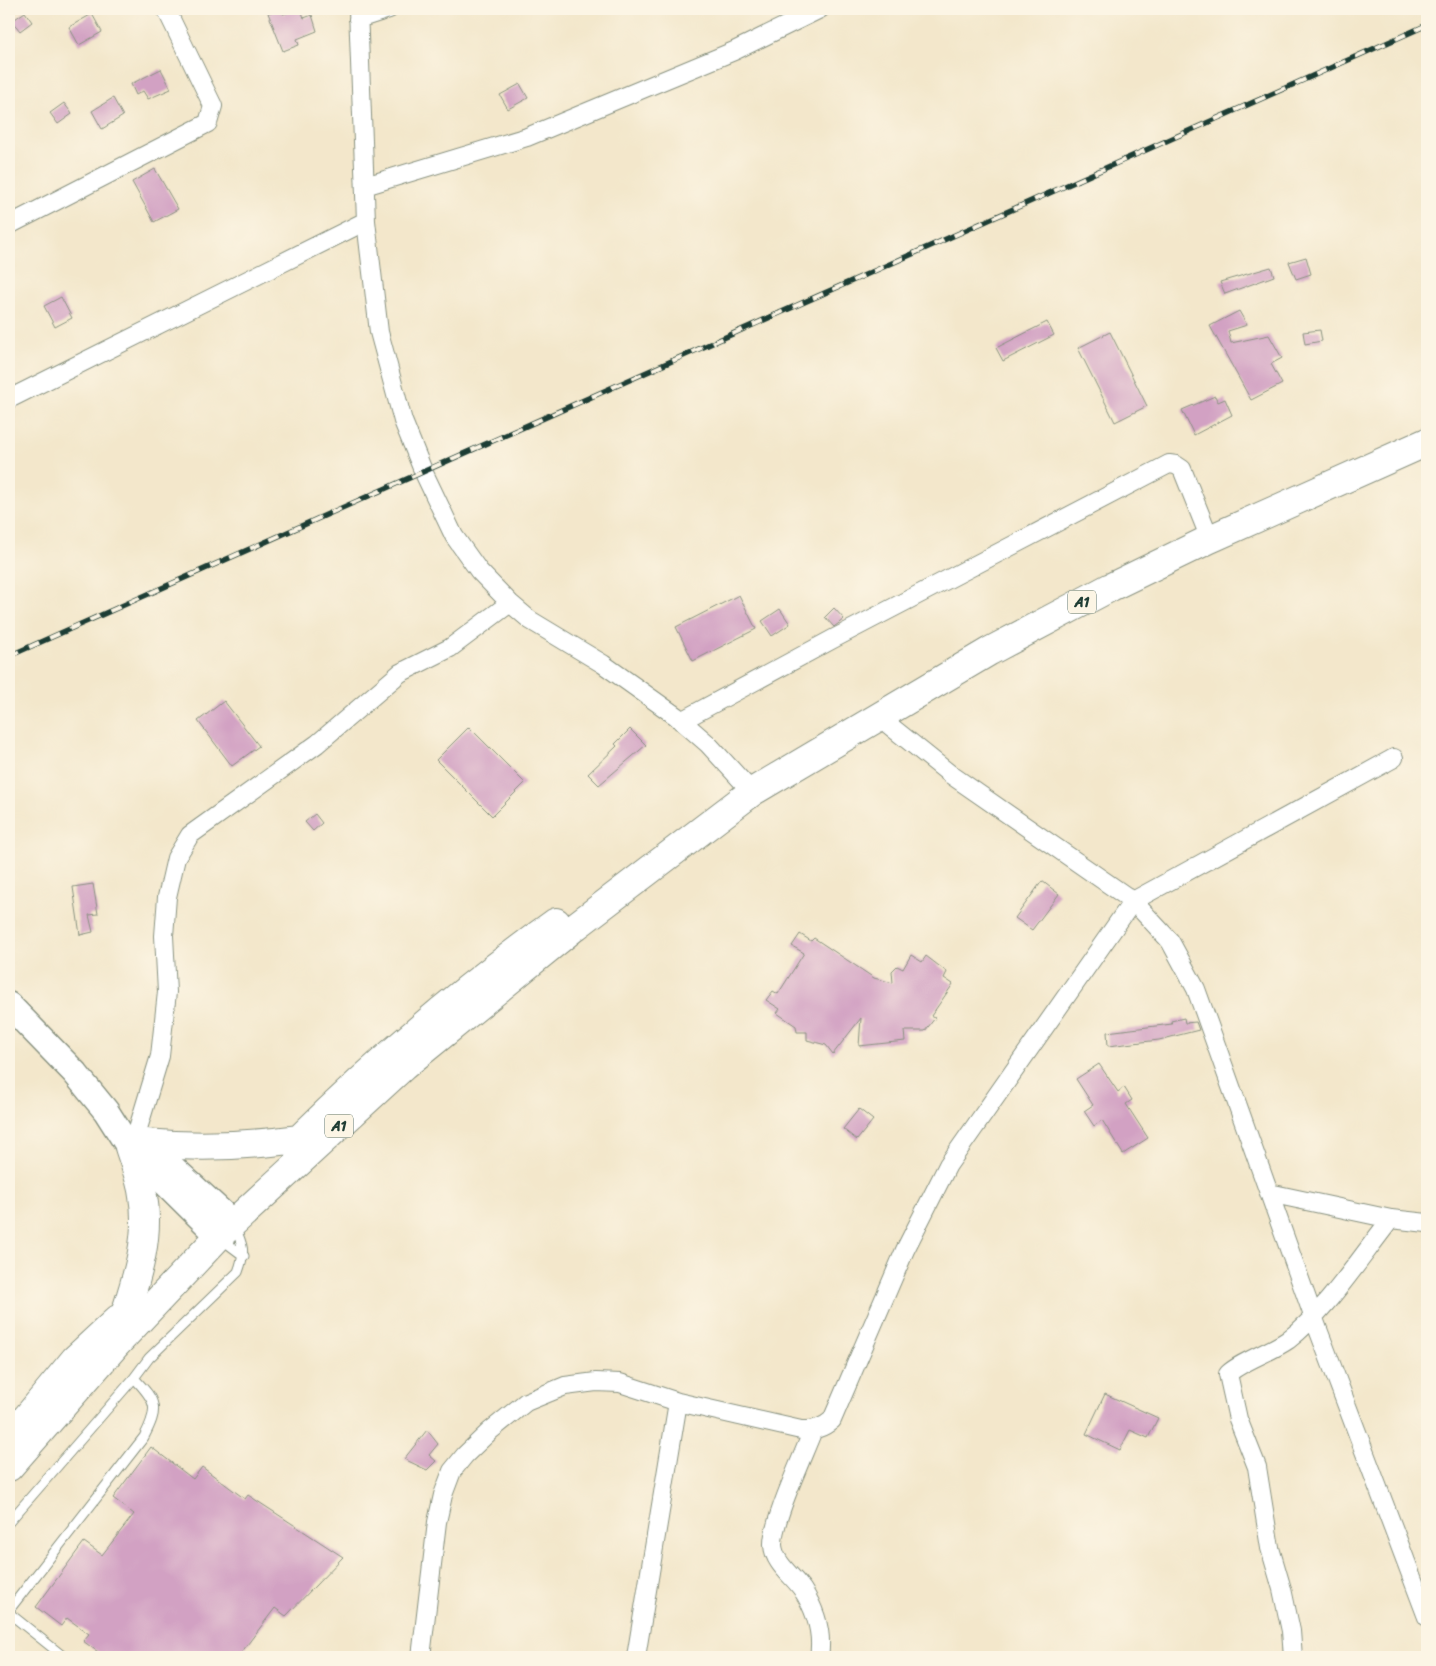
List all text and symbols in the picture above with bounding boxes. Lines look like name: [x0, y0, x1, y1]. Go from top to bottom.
road number: A1: [1068, 590, 1096, 614]
road number: A1: [325, 1114, 353, 1138]

